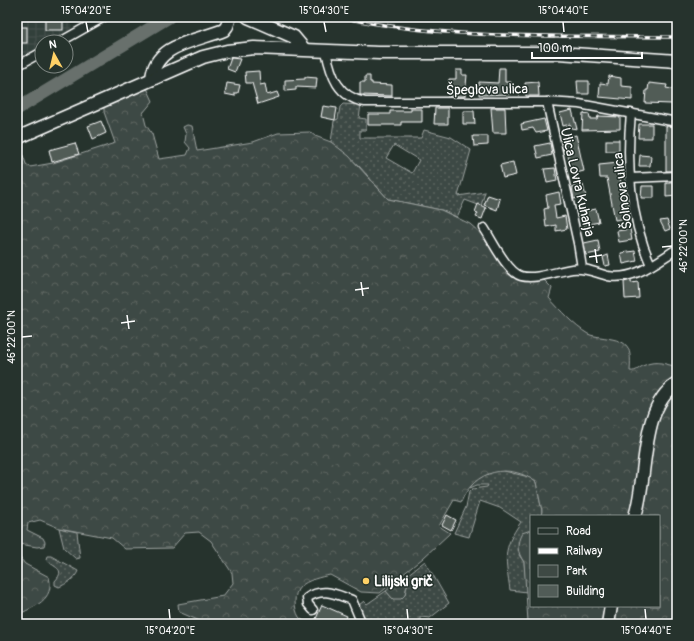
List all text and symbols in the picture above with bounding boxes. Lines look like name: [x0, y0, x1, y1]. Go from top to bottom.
text: 15°04'20"E: [61, 5, 111, 17]
text: 15°04'30"E: [299, 5, 349, 17]
text: 15°04'40"E: [538, 5, 588, 17]
north arrow: [34, 34, 74, 74]
scale bar: [532, 34, 642, 60]
text: N: [48, 38, 58, 52]
text: 100 m: [538, 41, 573, 56]
street label: Špeglova ulica: [446, 79, 528, 99]
street label: Ulica Lovra Kuharja: [557, 126, 598, 238]
street label: Šolnova ulica: [608, 152, 636, 230]
text: 46°22'00"N: [678, 219, 690, 273]
text: 46°22'00"N: [6, 310, 18, 364]
legend: [530, 515, 660, 607]
text: Road: [566, 524, 591, 539]
text: Railway: [566, 544, 602, 559]
text: Park: [566, 564, 587, 579]
place label: Lilijski grič: [374, 573, 433, 590]
marker: Lilijski grič: [361, 576, 371, 586]
text: Building: [566, 584, 605, 599]
text: 15°04'20"E: [145, 625, 195, 637]
text: 15°04'30"E: [383, 625, 433, 637]
text: 15°04'40"E: [621, 625, 671, 637]

